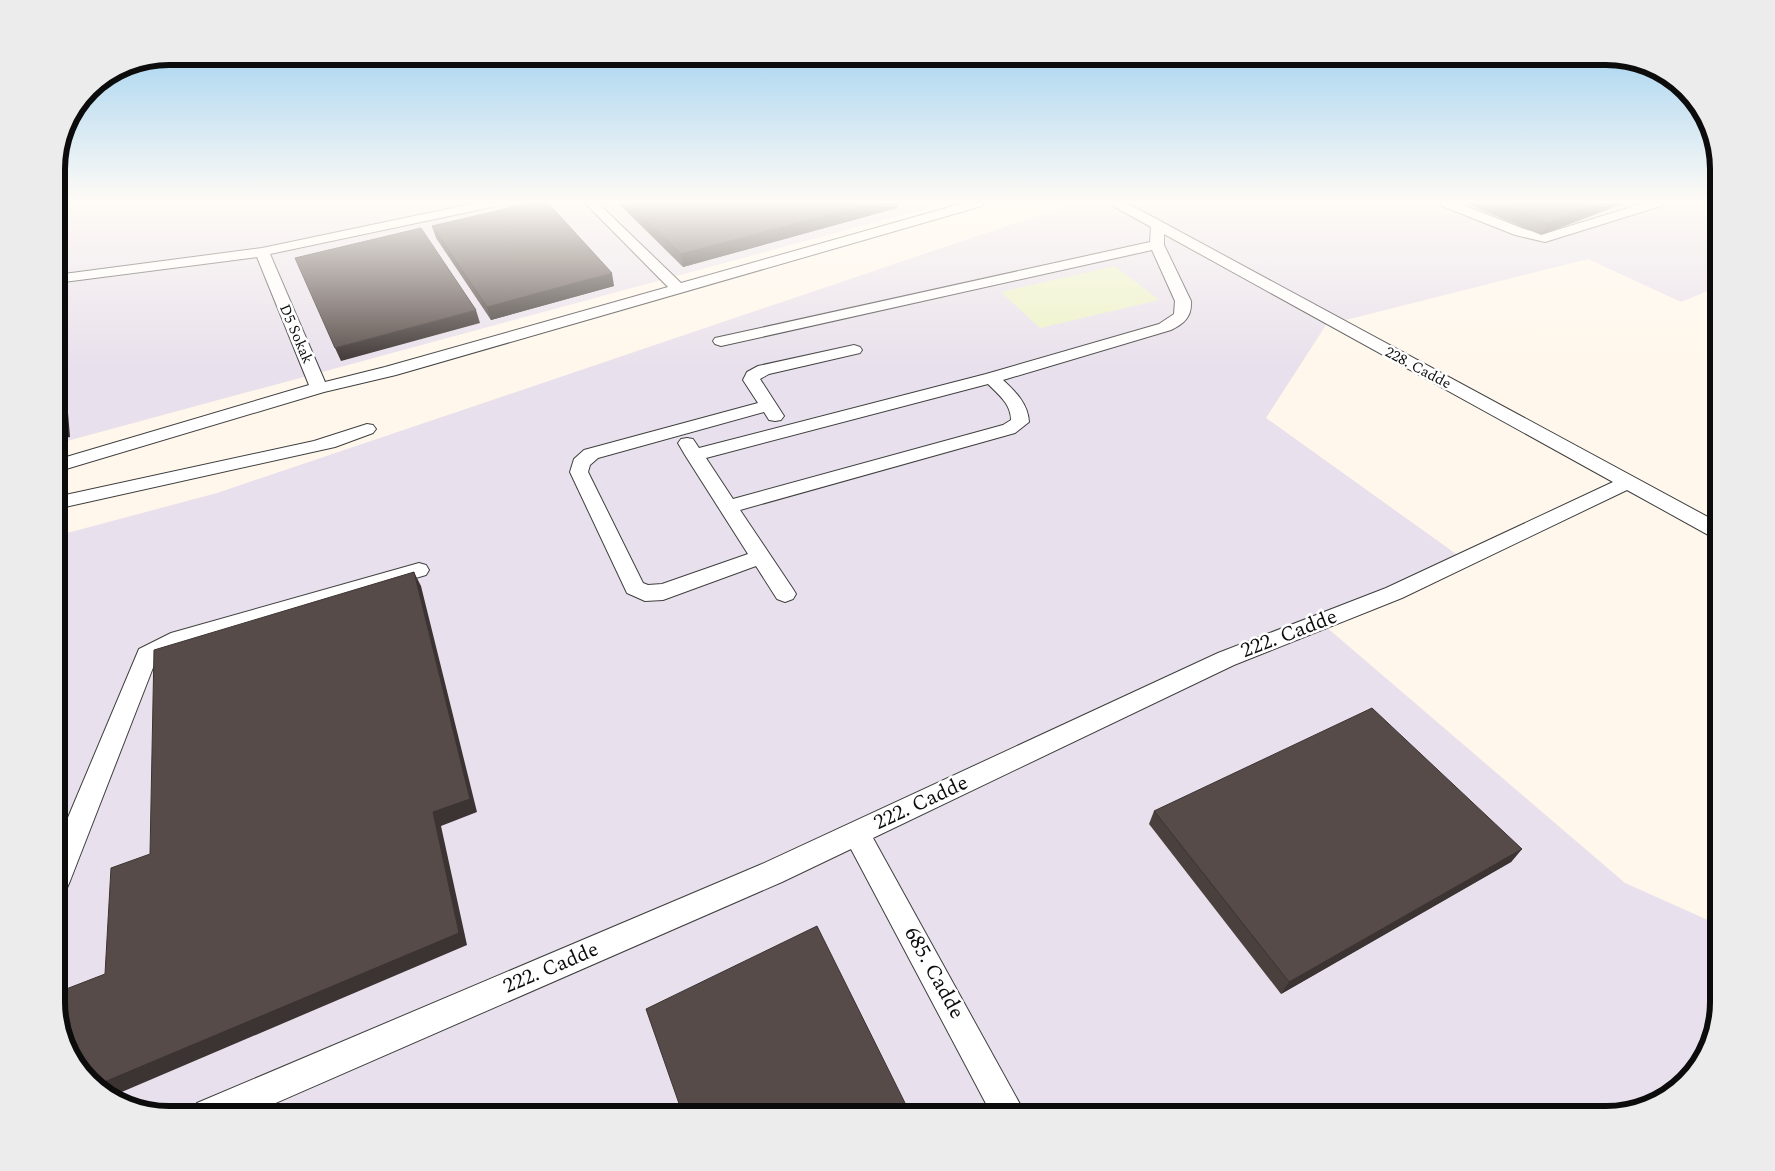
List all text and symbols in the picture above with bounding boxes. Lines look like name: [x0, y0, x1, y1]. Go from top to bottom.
street label: D5 Sokak: [273, 301, 319, 367]
street label: 228. Cadde: [1381, 341, 1455, 395]
street label: 222. Cadde: [1236, 601, 1342, 667]
street label: 222. Cadde: [868, 767, 974, 839]
street label: 685. Cadde: [895, 921, 973, 1025]
street label: 222. Cadde: [498, 934, 604, 1002]

